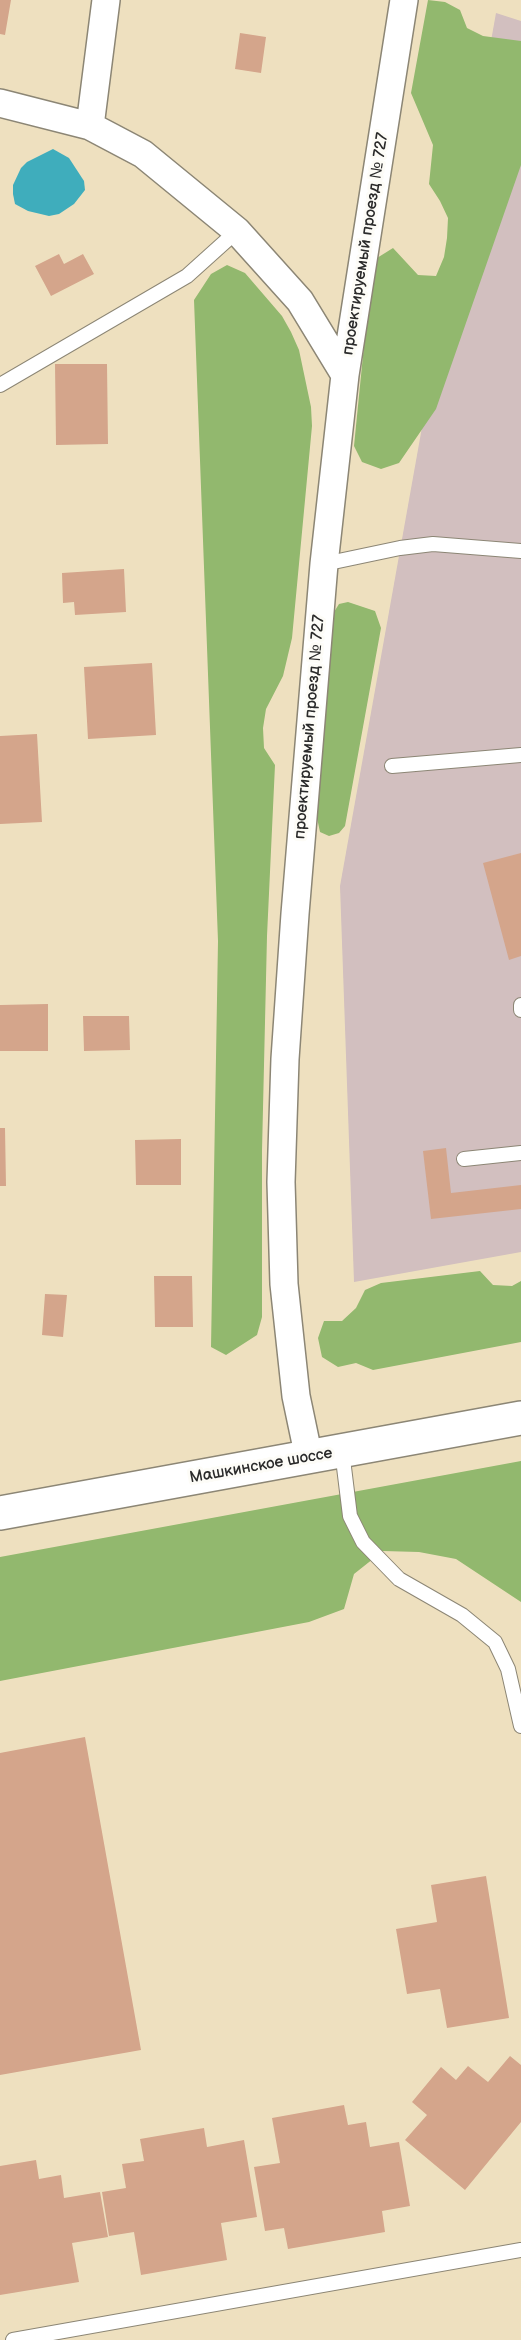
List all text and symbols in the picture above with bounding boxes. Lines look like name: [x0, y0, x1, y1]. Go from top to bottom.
street label: проектируемый проезд № 727: [339, 131, 393, 357]
street label: проектируемый проезд № 727: [291, 614, 329, 840]
street label: Машкинское шоссе: [188, 1444, 334, 1488]

